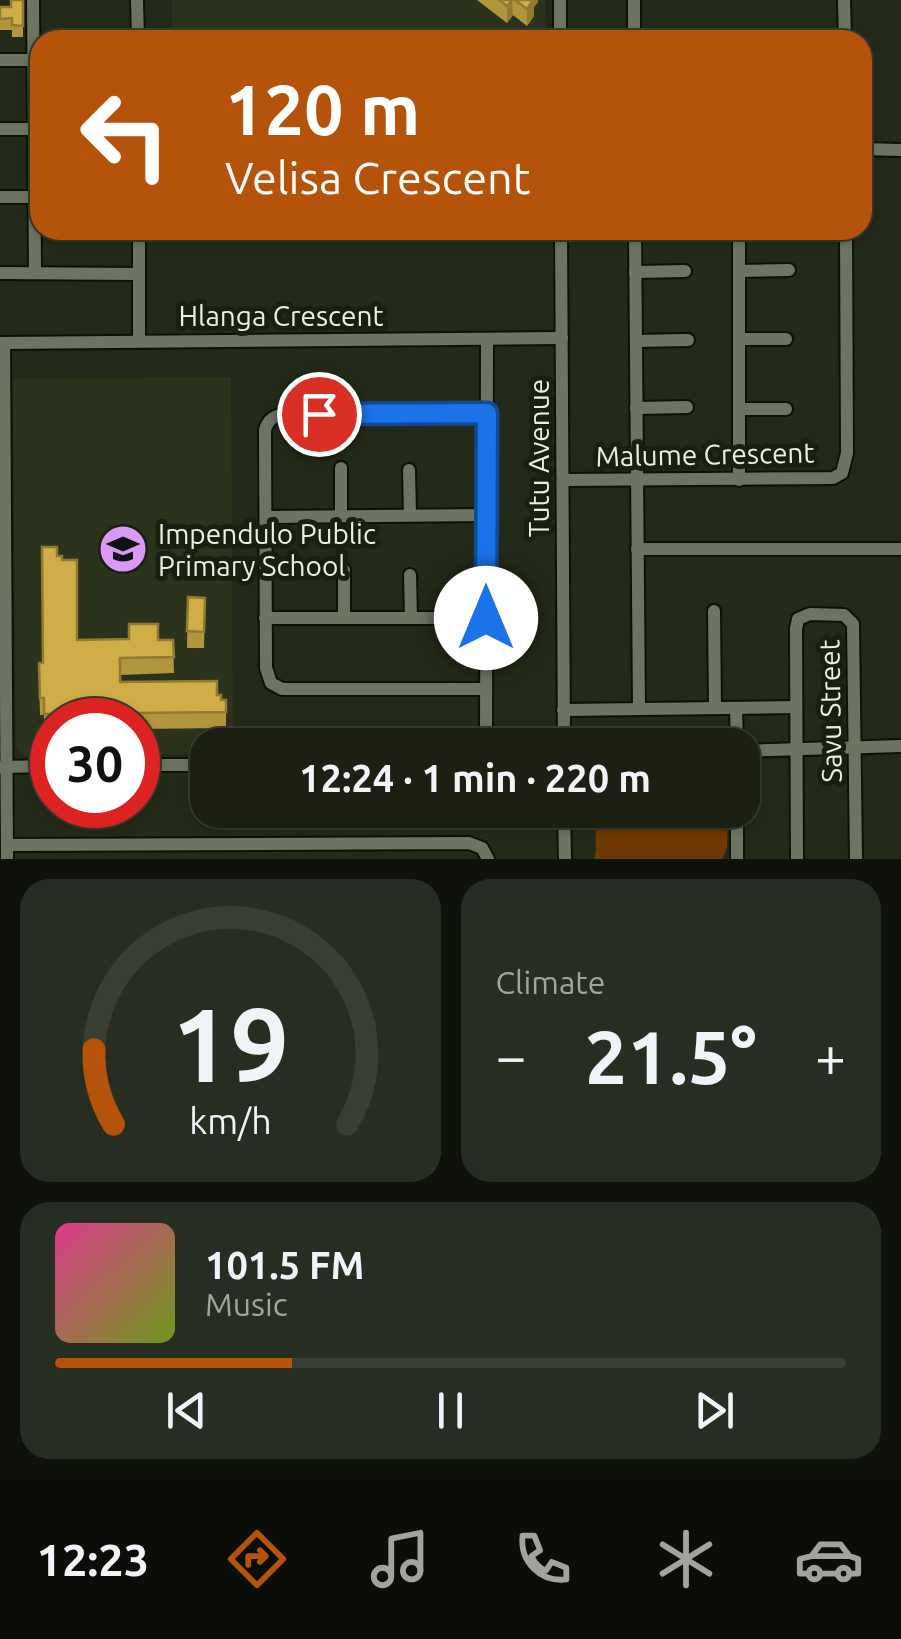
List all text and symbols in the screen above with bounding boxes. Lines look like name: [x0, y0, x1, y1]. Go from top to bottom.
icon: left: [60, 70, 190, 200]
text: 120 m: [225, 70, 420, 148]
text: Velisa Crescent: [225, 152, 530, 203]
street label: Hlanga Crescent: [179, 300, 383, 331]
pin: [277, 372, 362, 457]
street label: Tutu Avenue: [523, 379, 554, 537]
icon: arrive: [292, 387, 347, 442]
street label: Malume Crescent: [595, 437, 815, 471]
place label: Impendulo Public Primary School: [158, 518, 376, 581]
school or university icon: Impendulo Public Primary School: [97, 523, 149, 575]
position arrow: [434, 566, 538, 670]
street label: Savu Street: [813, 639, 847, 783]
speed limit sign: 30: [30, 698, 160, 828]
text: 12:24 · 1 min · 220 m: [299, 757, 651, 799]
text: Climate: [496, 964, 606, 1000]
text: 19: [172, 985, 289, 1102]
text: 21.5°: [585, 1014, 757, 1098]
text: −: [496, 1025, 527, 1086]
text: +: [815, 1025, 846, 1086]
text: km/h: [189, 1101, 272, 1141]
text: 101.5 FM: [205, 1244, 364, 1286]
text: Music: [205, 1286, 288, 1322]
icon: previous: [159, 1383, 214, 1438]
icon: pause: [423, 1383, 478, 1438]
icon: next: [687, 1383, 742, 1438]
icon: directions: [222, 1524, 292, 1594]
icon: music: [365, 1524, 435, 1594]
icon: phone: [508, 1524, 578, 1594]
icon: climate: [651, 1524, 721, 1594]
icon: car: [794, 1524, 864, 1594]
text: 12:23: [37, 1534, 149, 1585]

